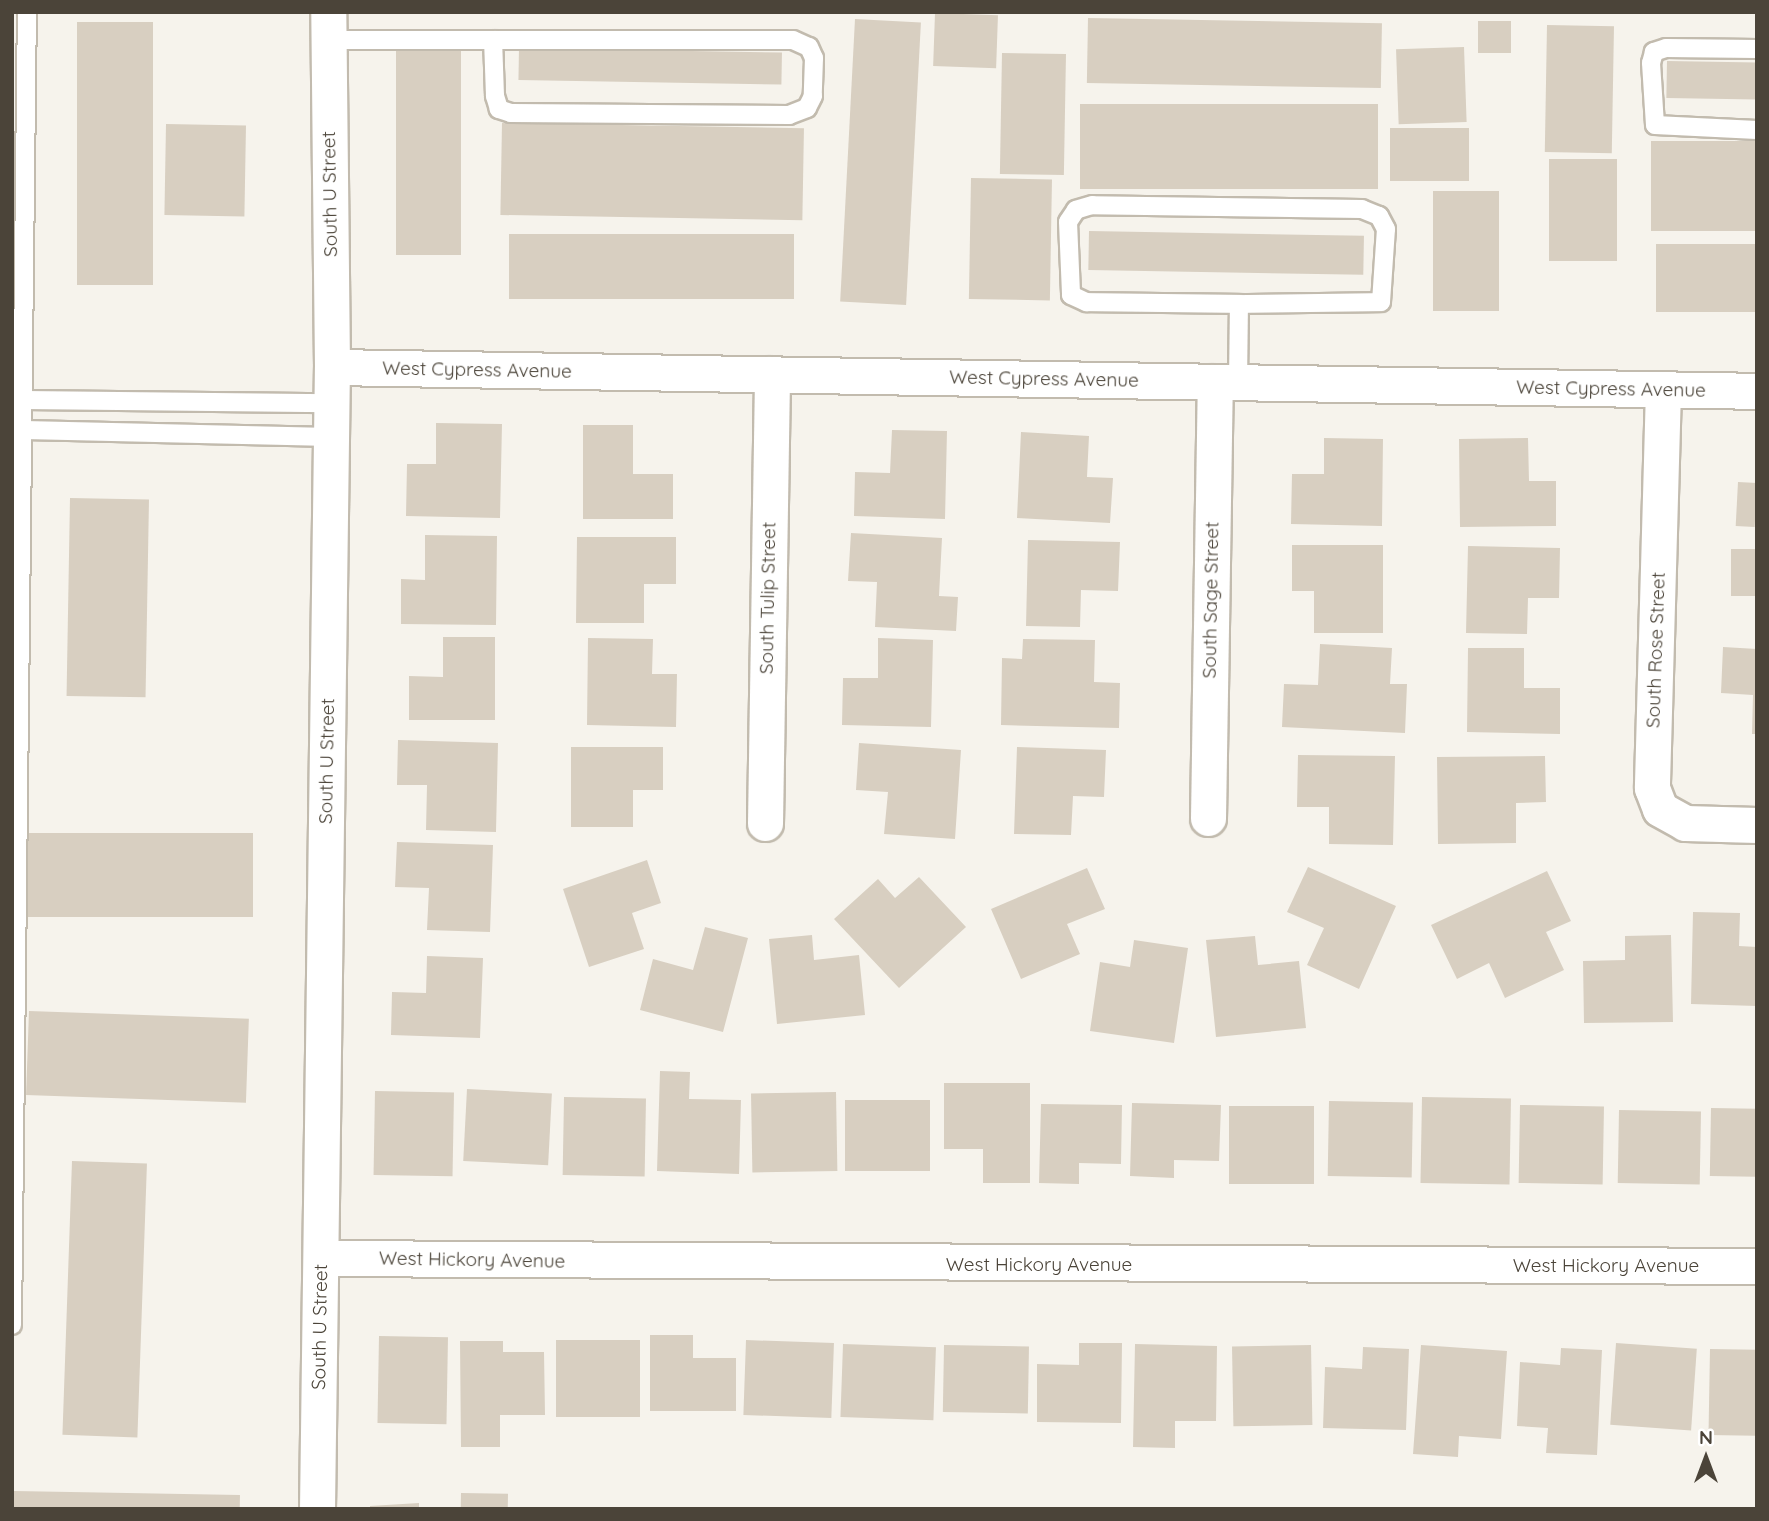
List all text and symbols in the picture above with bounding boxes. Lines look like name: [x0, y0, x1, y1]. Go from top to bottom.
street label: South U Street: [318, 131, 342, 257]
street label: West Cypress Avenue: [382, 357, 572, 383]
street label: West Cypress Avenue: [949, 366, 1139, 392]
street label: West Cypress Avenue: [1516, 376, 1706, 402]
street label: South Sage Street: [1198, 521, 1224, 679]
street label: South Tulip Street: [755, 522, 781, 674]
street label: South Rose Street: [1642, 572, 1670, 728]
street label: South U Street: [315, 698, 339, 824]
street label: West Hickory Avenue: [379, 1247, 565, 1273]
street label: West Hickory Avenue: [946, 1254, 1132, 1276]
street label: West Hickory Avenue: [1513, 1255, 1699, 1277]
street label: South U Street: [308, 1264, 332, 1390]
north arrow: [1671, 1423, 1741, 1493]
text: N: [1699, 1425, 1713, 1449]

